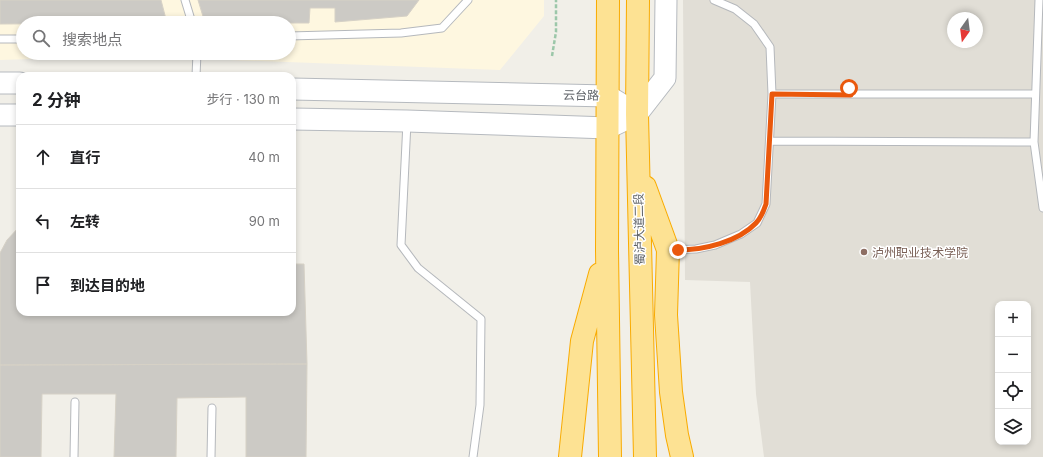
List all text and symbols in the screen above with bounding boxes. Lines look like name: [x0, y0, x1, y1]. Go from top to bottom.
north arrow: [947, 12, 983, 48]
search box: [16, 16, 296, 60]
icon: search: [30, 27, 52, 49]
text: 搜索地点: [62, 30, 122, 49]
route start: [840, 79, 858, 97]
street label: 云台路: [563, 87, 599, 103]
text: 2 分钟: [32, 90, 81, 110]
text: 步行 · 130 m: [206, 91, 280, 107]
icon: ahead: [32, 146, 54, 168]
text: 直行: [70, 148, 100, 167]
text: 40 m: [248, 149, 280, 165]
street label: 蜀泸大道二段: [631, 193, 647, 265]
icon: left: [32, 210, 54, 232]
text: 左转: [70, 212, 100, 231]
text: 90 m: [249, 213, 280, 229]
route end: [669, 241, 687, 259]
place label: 泸州职业技术学院: [872, 245, 968, 260]
marker: 泸州职业技术学院: [859, 247, 869, 257]
icon: arrive: [32, 274, 54, 296]
text: 到达目的地: [70, 276, 145, 295]
map controls: [995, 301, 1031, 445]
button: +: [995, 301, 1031, 337]
button: −: [995, 337, 1031, 373]
button: locate: [995, 373, 1031, 409]
button: layers: [995, 409, 1031, 445]

